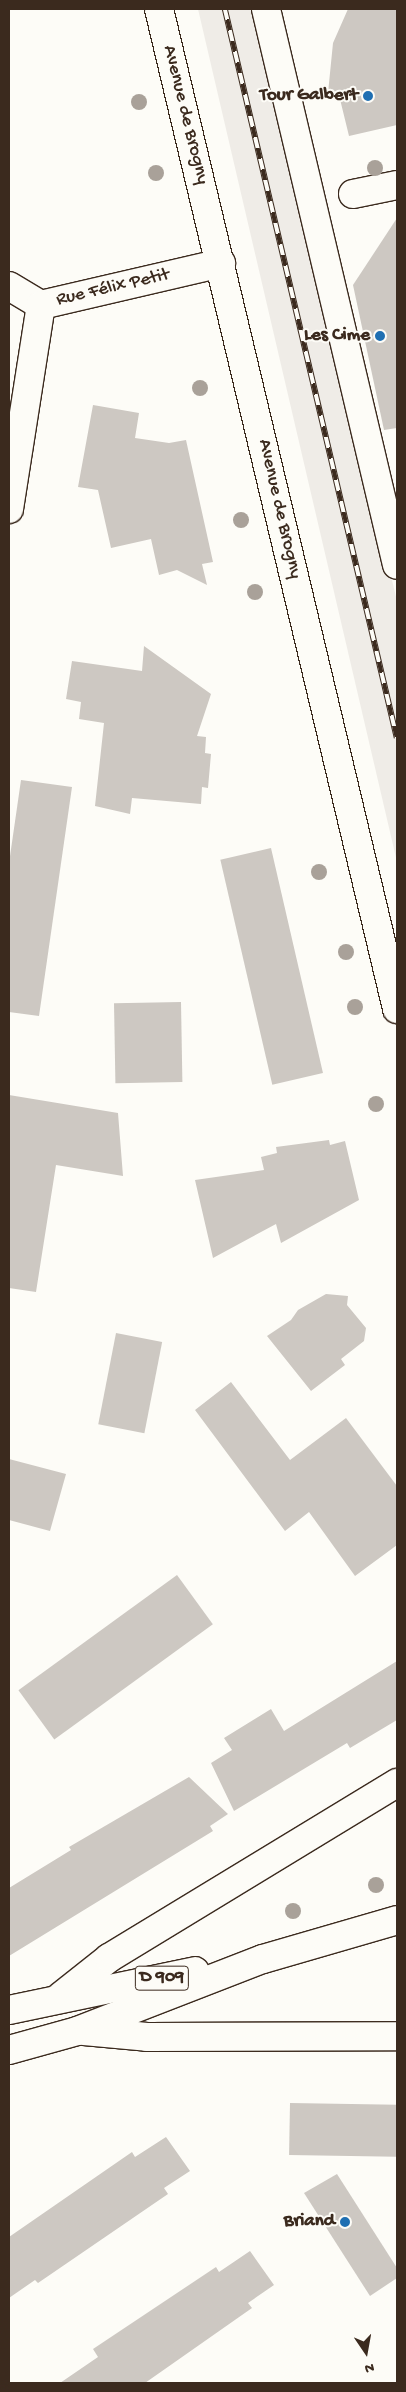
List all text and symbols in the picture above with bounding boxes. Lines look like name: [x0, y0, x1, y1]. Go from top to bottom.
street label: Avenue de Brogny: [157, 43, 213, 187]
place label: Tour Galbert: [260, 85, 358, 107]
marker: Tour Galbert: [362, 90, 374, 102]
street label: Rue Félix Petit: [54, 264, 172, 312]
place label: Les Cime: [304, 325, 370, 347]
marker: Les Cime: [374, 330, 386, 342]
street label: Avenue de Brogny: [252, 437, 306, 581]
road number: D 909: [134, 1962, 190, 1994]
place label: Briand: [284, 2211, 335, 2233]
marker: Briand: [339, 2216, 351, 2228]
north arrow: [341, 2327, 391, 2377]
text: N: [363, 2358, 375, 2376]

